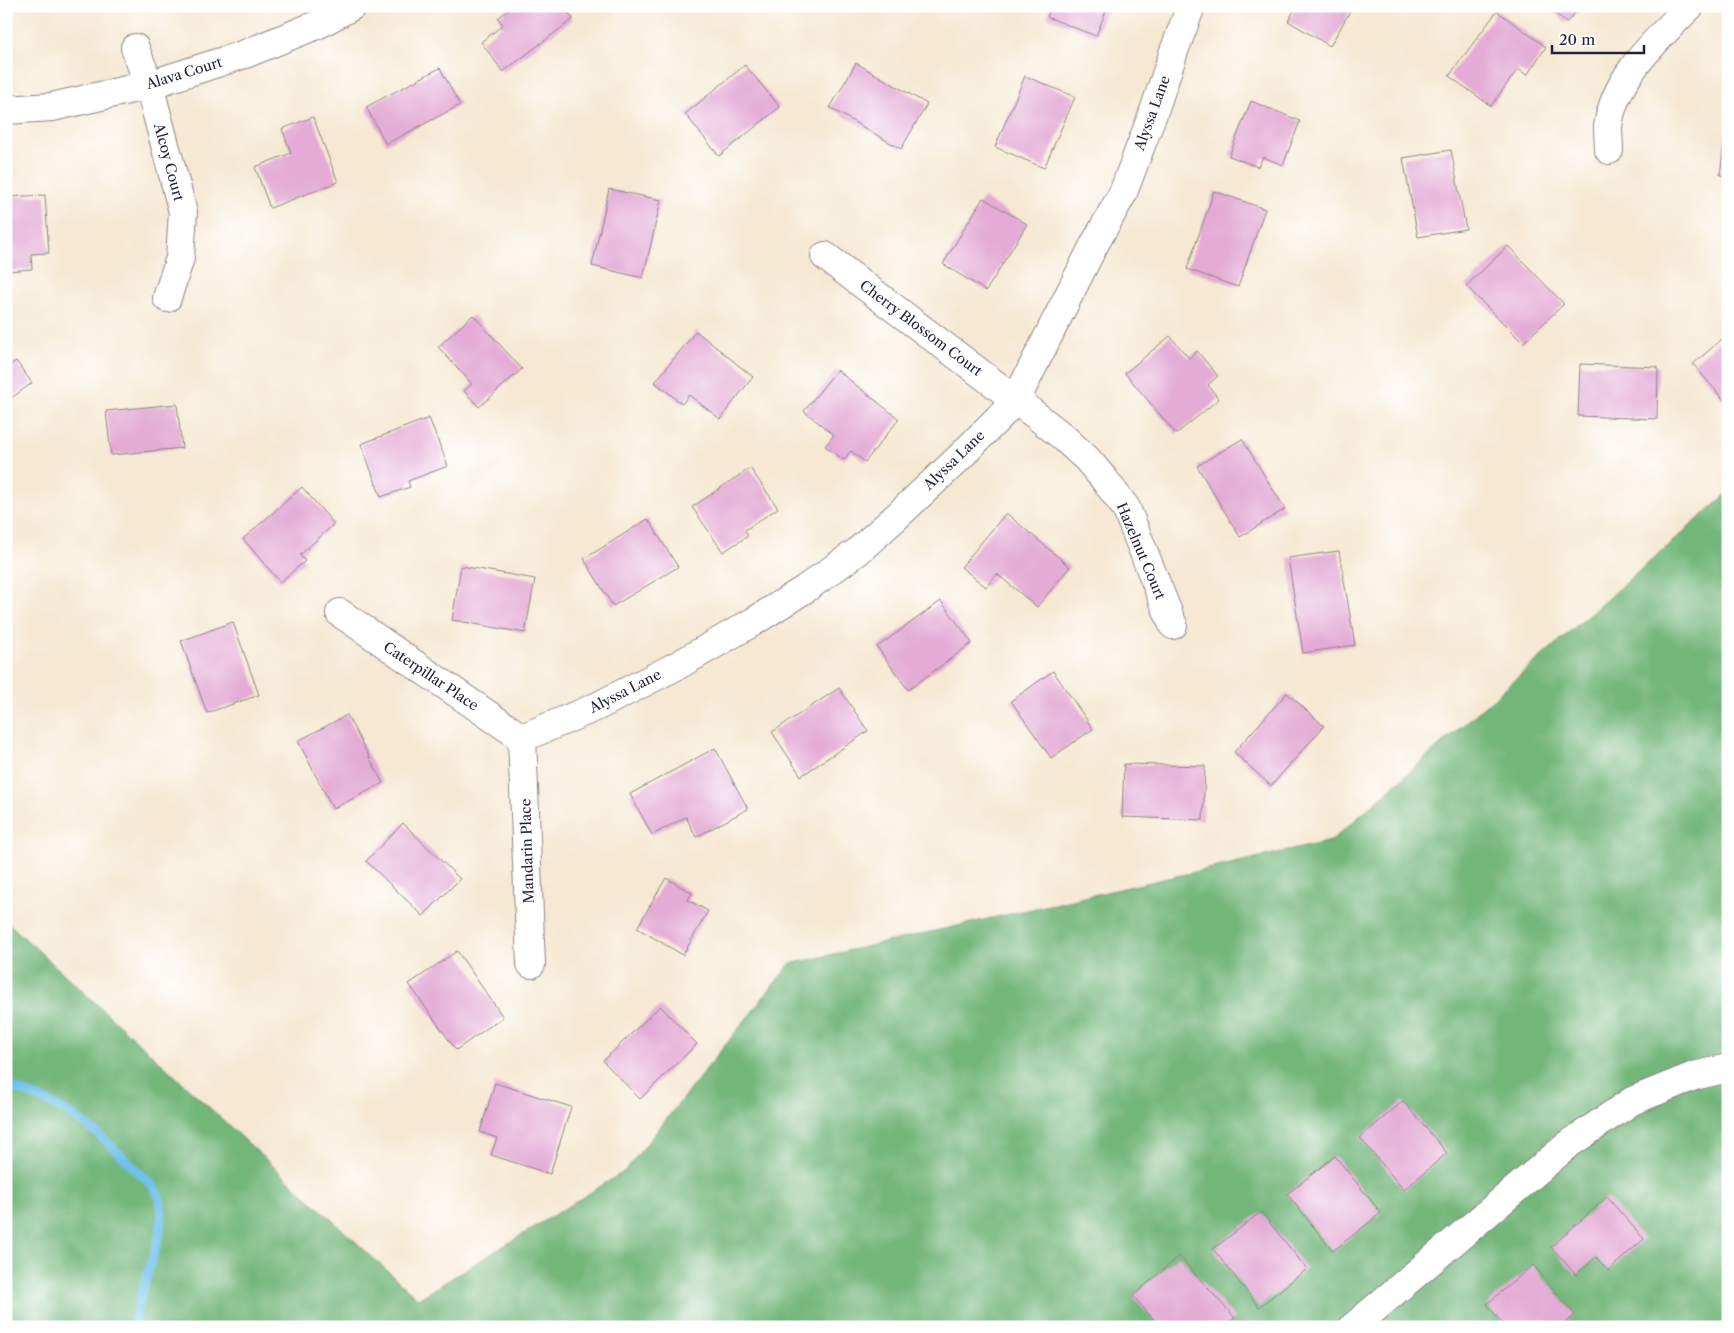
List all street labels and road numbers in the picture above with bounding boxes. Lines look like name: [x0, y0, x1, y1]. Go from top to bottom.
street label: Alava Court: [143, 53, 224, 93]
street label: Alyssa Lane: [1130, 73, 1174, 154]
street label: Alcoy Court: [150, 120, 188, 203]
street label: Cherry Blossom Court: [856, 276, 986, 380]
street label: Alyssa Lane: [919, 426, 989, 494]
street label: Hazelnut Court: [1113, 500, 1170, 602]
street label: Caterpillar Place: [380, 638, 482, 715]
street label: Alyssa Lane: [585, 665, 664, 717]
street label: Mandarin Place: [516, 798, 538, 904]

